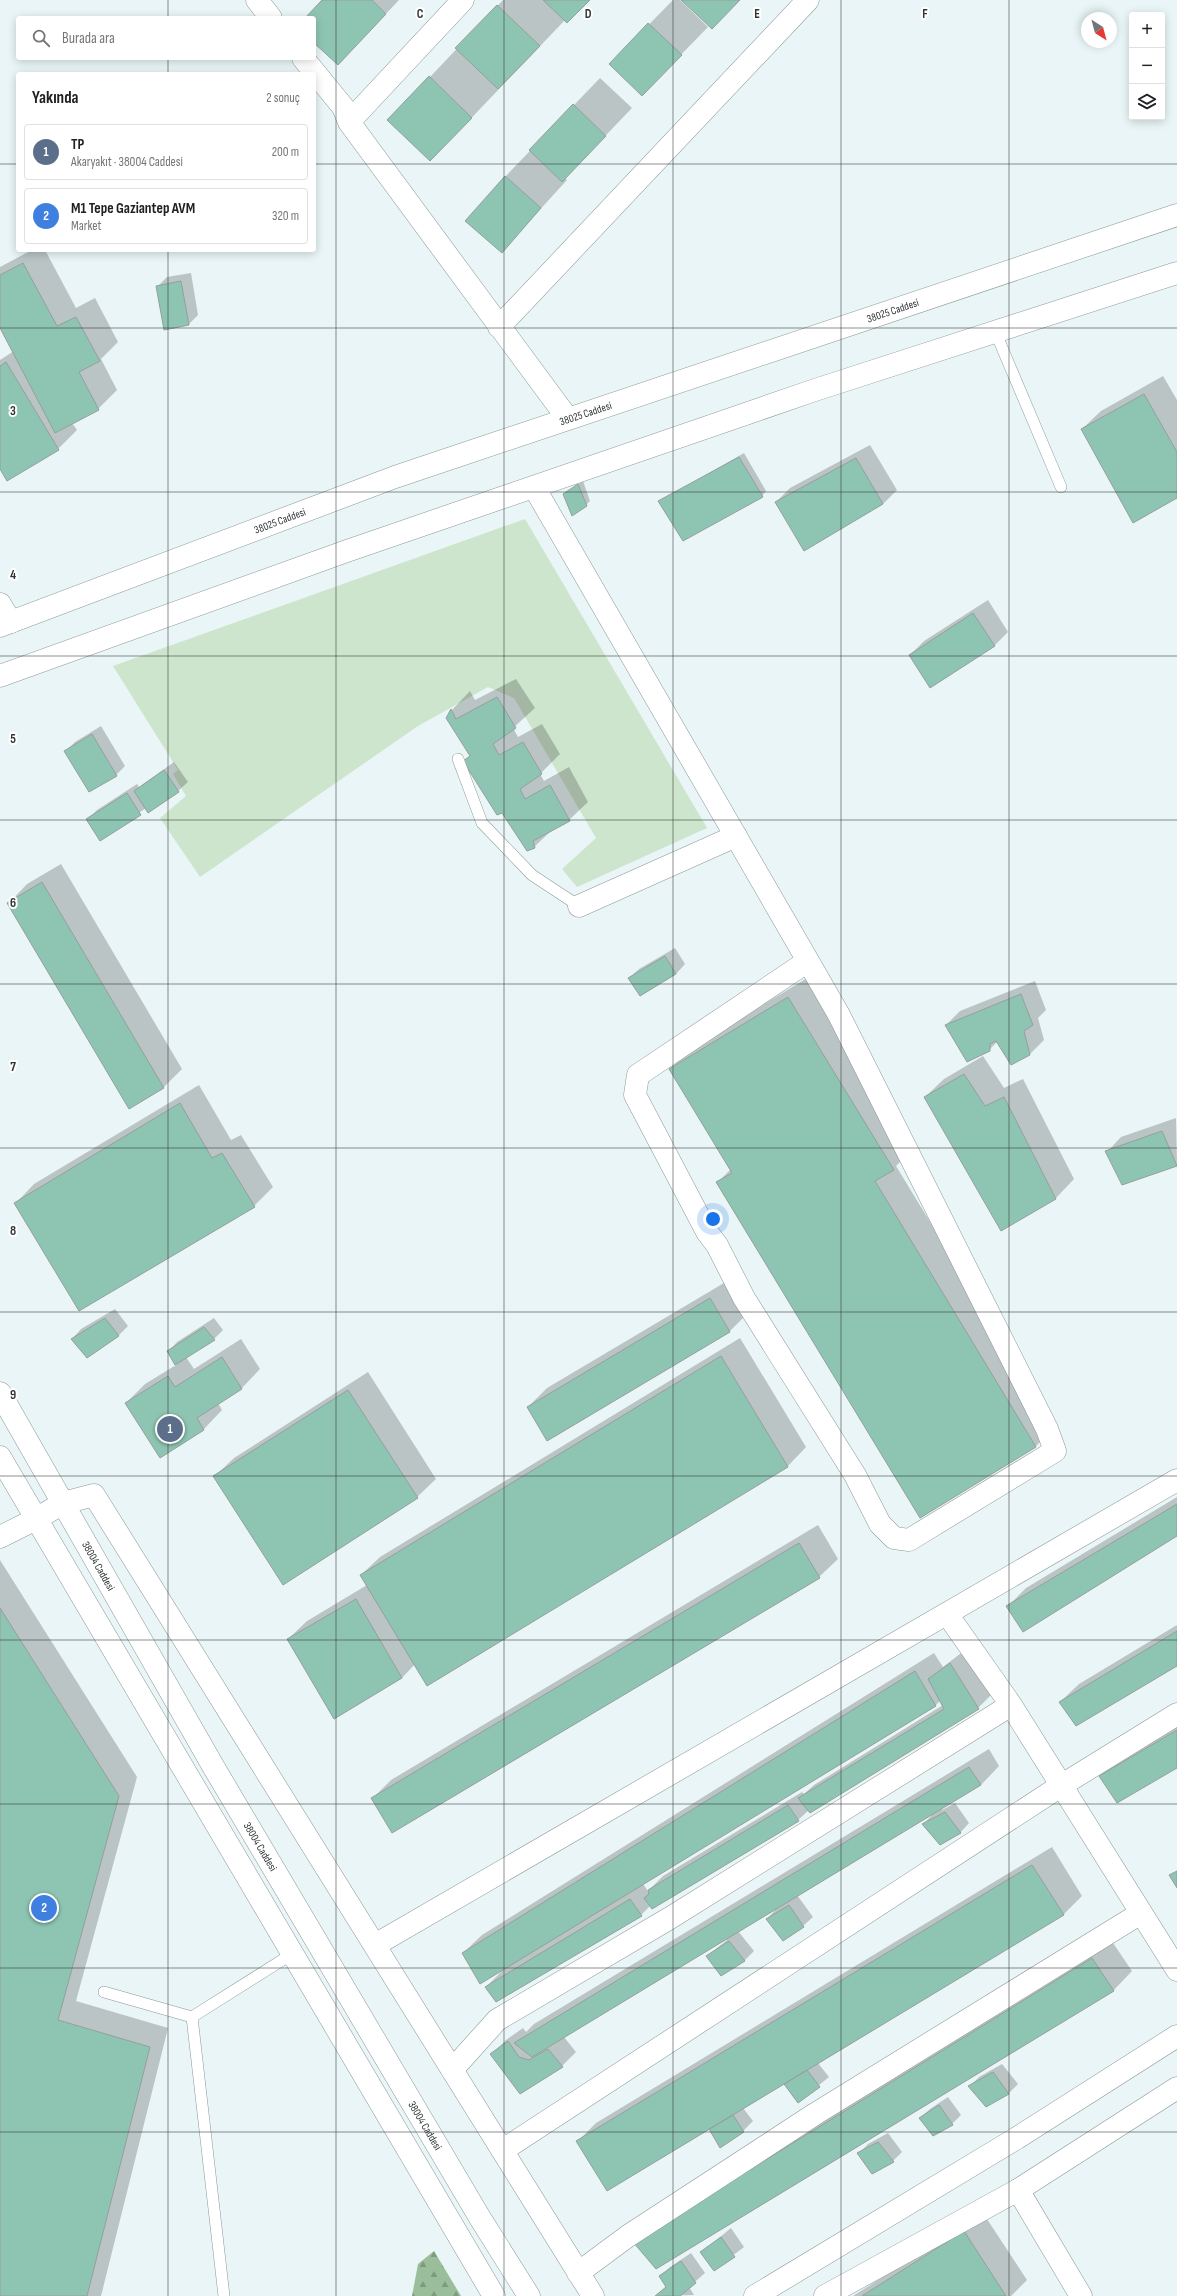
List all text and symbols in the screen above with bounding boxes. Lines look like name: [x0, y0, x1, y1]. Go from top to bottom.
text: C: [417, 6, 424, 22]
text: D: [585, 6, 592, 22]
text: E: [754, 6, 760, 22]
text: F: [922, 6, 928, 22]
north arrow: [1081, 12, 1117, 48]
map controls: [1129, 12, 1165, 120]
button: +: [1129, 12, 1165, 48]
search box: [16, 16, 316, 60]
icon: search: [30, 27, 52, 49]
text: Burada ara: [62, 29, 115, 48]
button: −: [1129, 48, 1165, 84]
button: layers: [1129, 84, 1165, 120]
text: Yakında: [32, 88, 79, 108]
text: 2 sonuç: [266, 90, 300, 106]
text: TP: [71, 135, 84, 154]
text: 1: [43, 144, 49, 160]
text: 200 m: [272, 144, 299, 160]
text: Akaryakıt · 38004 Caddesi: [71, 154, 183, 170]
text: M1 Tepe Gaziantep AVM: [71, 199, 195, 218]
text: 2: [43, 208, 49, 224]
text: 320 m: [272, 208, 299, 224]
text: Market: [71, 218, 101, 234]
street label: 38025 Caddesi: [865, 296, 921, 325]
street label: 38025 Caddesi: [558, 399, 613, 428]
text: 3: [10, 403, 16, 419]
street label: 38025 Caddesi: [252, 505, 308, 537]
text: 4: [10, 567, 16, 583]
text: 5: [10, 731, 16, 747]
text: 6: [10, 895, 16, 911]
text: 7: [10, 1059, 16, 1075]
your location: [703, 1209, 723, 1229]
text: 8: [10, 1223, 16, 1239]
text: 9: [10, 1387, 16, 1403]
pin: 1: [157, 1414, 183, 1444]
street label: 38004 Caddesi: [79, 1539, 117, 1593]
street label: 38004 Caddesi: [241, 1820, 280, 1874]
pin: 2: [31, 1893, 57, 1923]
street label: 38004 Caddesi: [405, 2099, 444, 2153]

